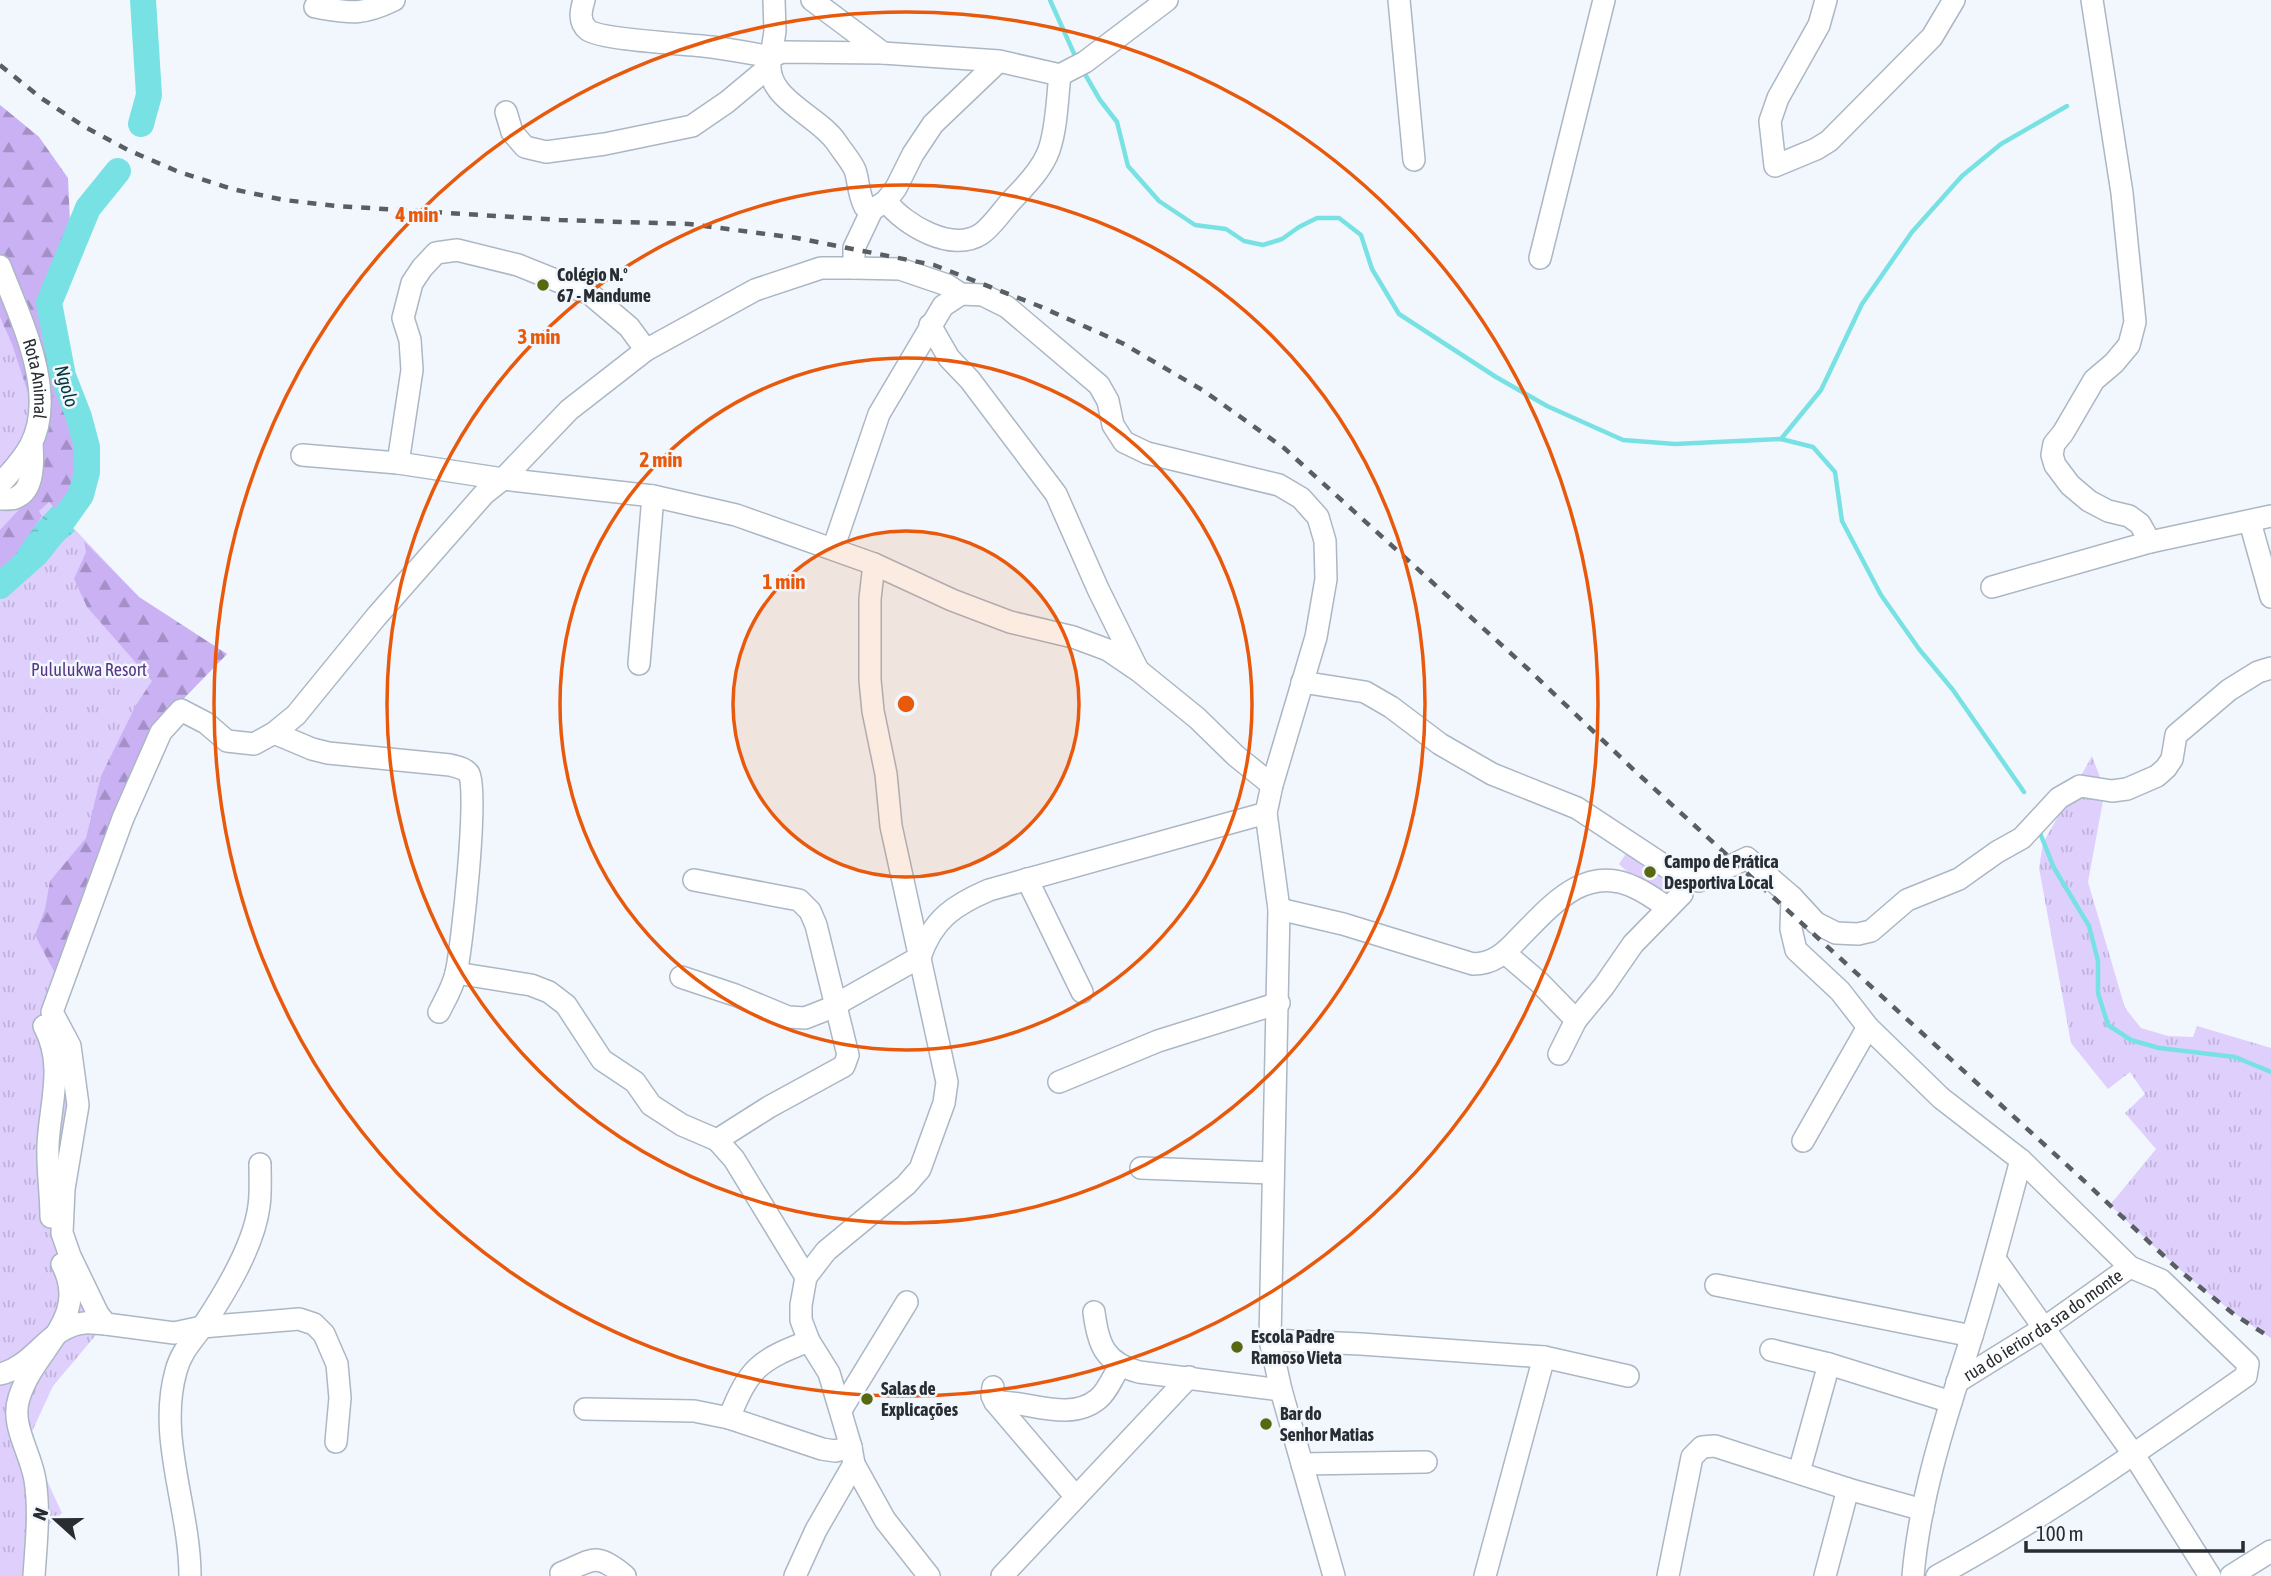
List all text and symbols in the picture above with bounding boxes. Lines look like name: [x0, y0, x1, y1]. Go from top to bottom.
text: 4 min: [395, 202, 438, 226]
place label: Colégio N.º 67 - Mandume: [557, 264, 651, 306]
marker: Colégio N.º 67 - Mandume: [535, 277, 551, 293]
text: 3 min: [518, 324, 560, 348]
street label: Rota Animal: [19, 336, 51, 421]
water label: Ngolo: [51, 363, 83, 409]
text: 2 min: [640, 447, 682, 471]
text: 1 min: [763, 569, 805, 593]
park label: Pululukwa Resort: [31, 659, 147, 680]
centre of rings: [894, 692, 918, 716]
place label: Campo de Prática Desportiva Local: [1664, 851, 1779, 893]
marker: Campo de Prática Desportiva Local: [1642, 864, 1658, 880]
street label: rua do ierior da sra do monte: [1959, 1265, 2126, 1385]
place label: Escola Padre Ramoso Vieta: [1251, 1326, 1342, 1368]
marker: Escola Padre Ramoso Vieta: [1229, 1339, 1245, 1355]
place label: Salas de Explicações: [881, 1378, 959, 1420]
marker: Salas de Explicações: [859, 1391, 875, 1407]
place label: Bar do Senhor Matias: [1280, 1403, 1375, 1445]
marker: Bar do Senhor Matias: [1258, 1416, 1274, 1432]
north arrow: [21, 1485, 91, 1555]
text: N: [28, 1505, 52, 1523]
scale bar: [2026, 1510, 2243, 1554]
text: 100 m: [2036, 1521, 2084, 1545]

